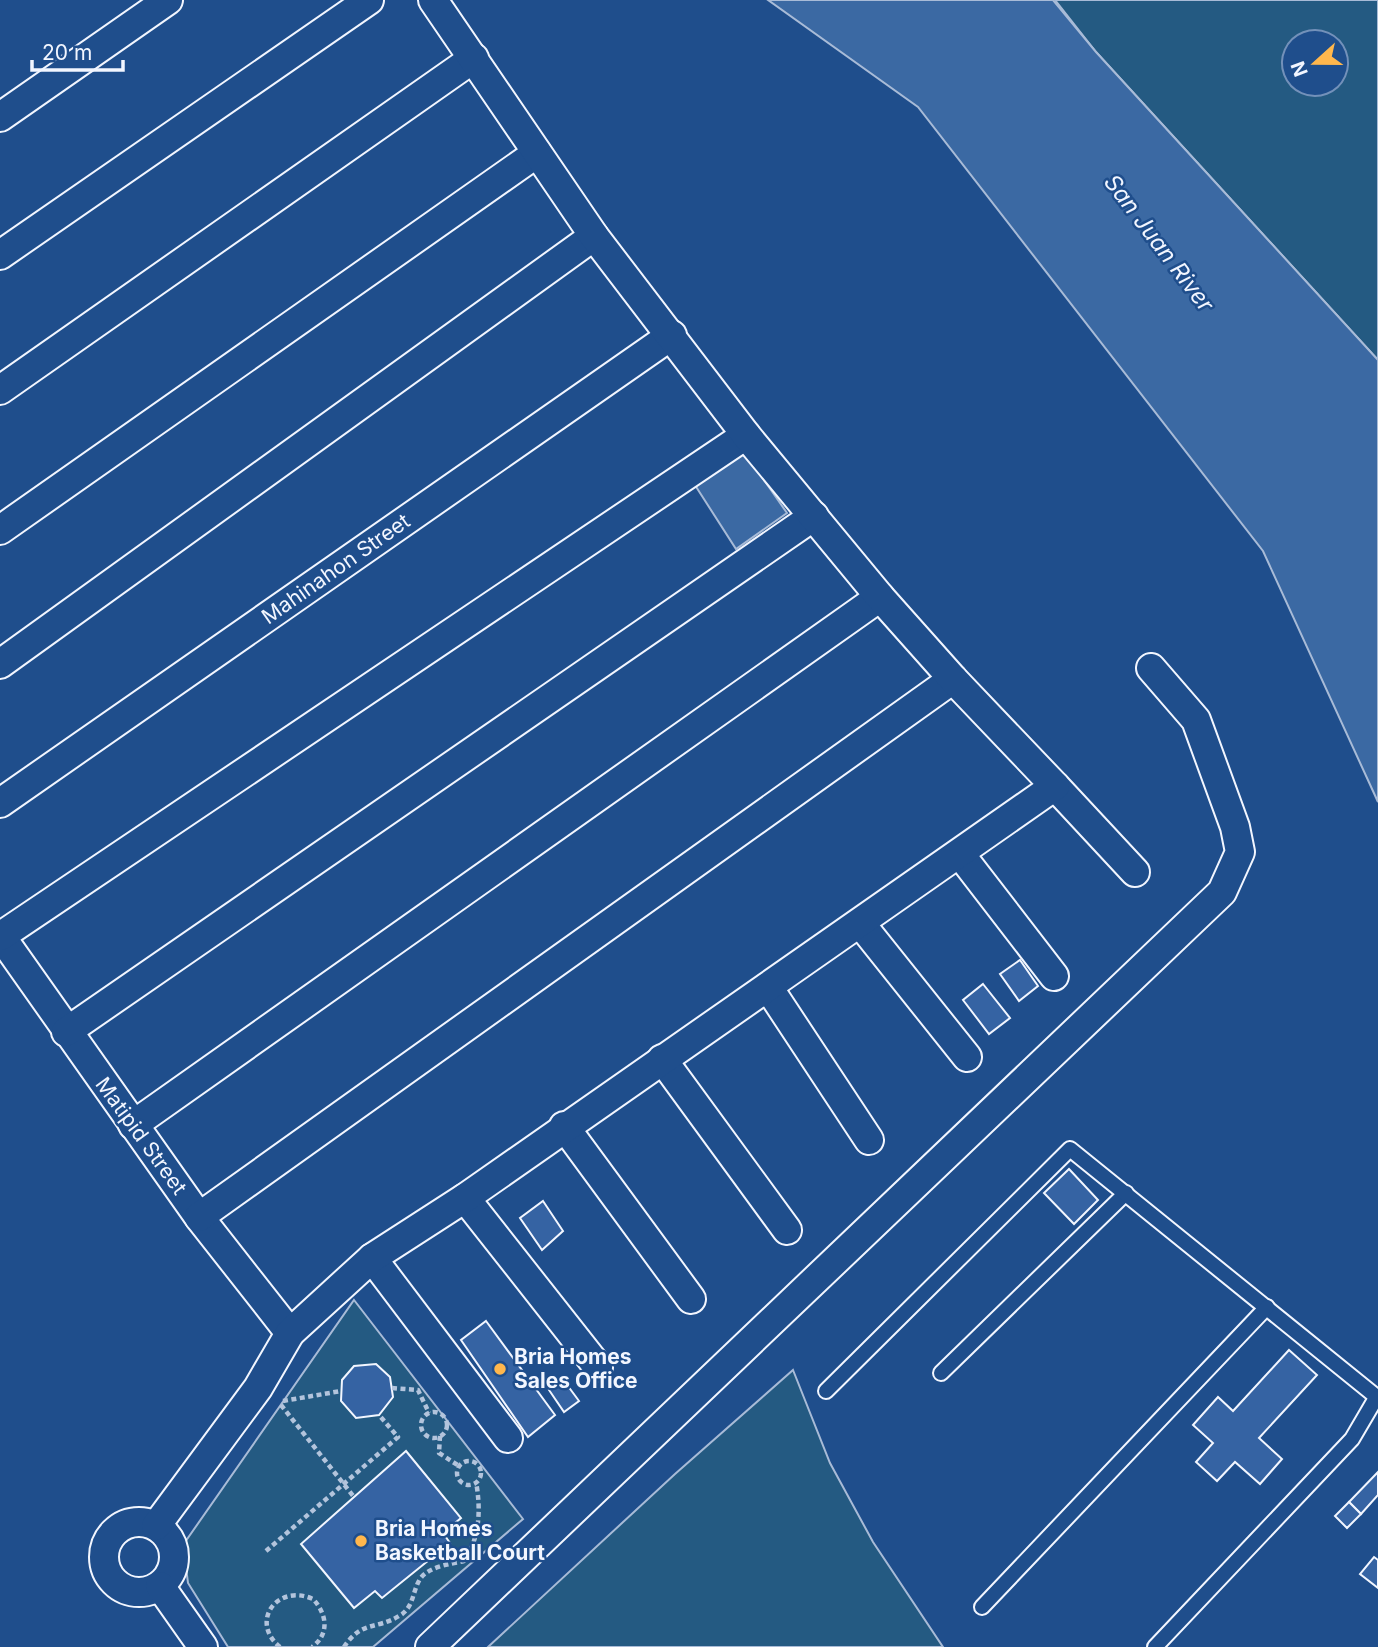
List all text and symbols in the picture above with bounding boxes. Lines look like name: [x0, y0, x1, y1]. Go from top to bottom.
scale bar: [32, 28, 122, 72]
north arrow: [1280, 28, 1350, 98]
text: 20 m: [42, 40, 92, 65]
text: N: [1286, 58, 1313, 80]
water label: San Juan River: [1098, 169, 1221, 318]
street label: Mahinahon Street: [257, 508, 415, 629]
street label: Matipid Street: [91, 1072, 192, 1199]
place label: Bria Homes Sales Office: [514, 1344, 638, 1393]
marker: Bria Homes Sales Office: [492, 1361, 508, 1377]
place label: Bria Homes Basketball Court: [375, 1516, 545, 1565]
marker: Bria Homes Basketball Court: [353, 1533, 369, 1549]

